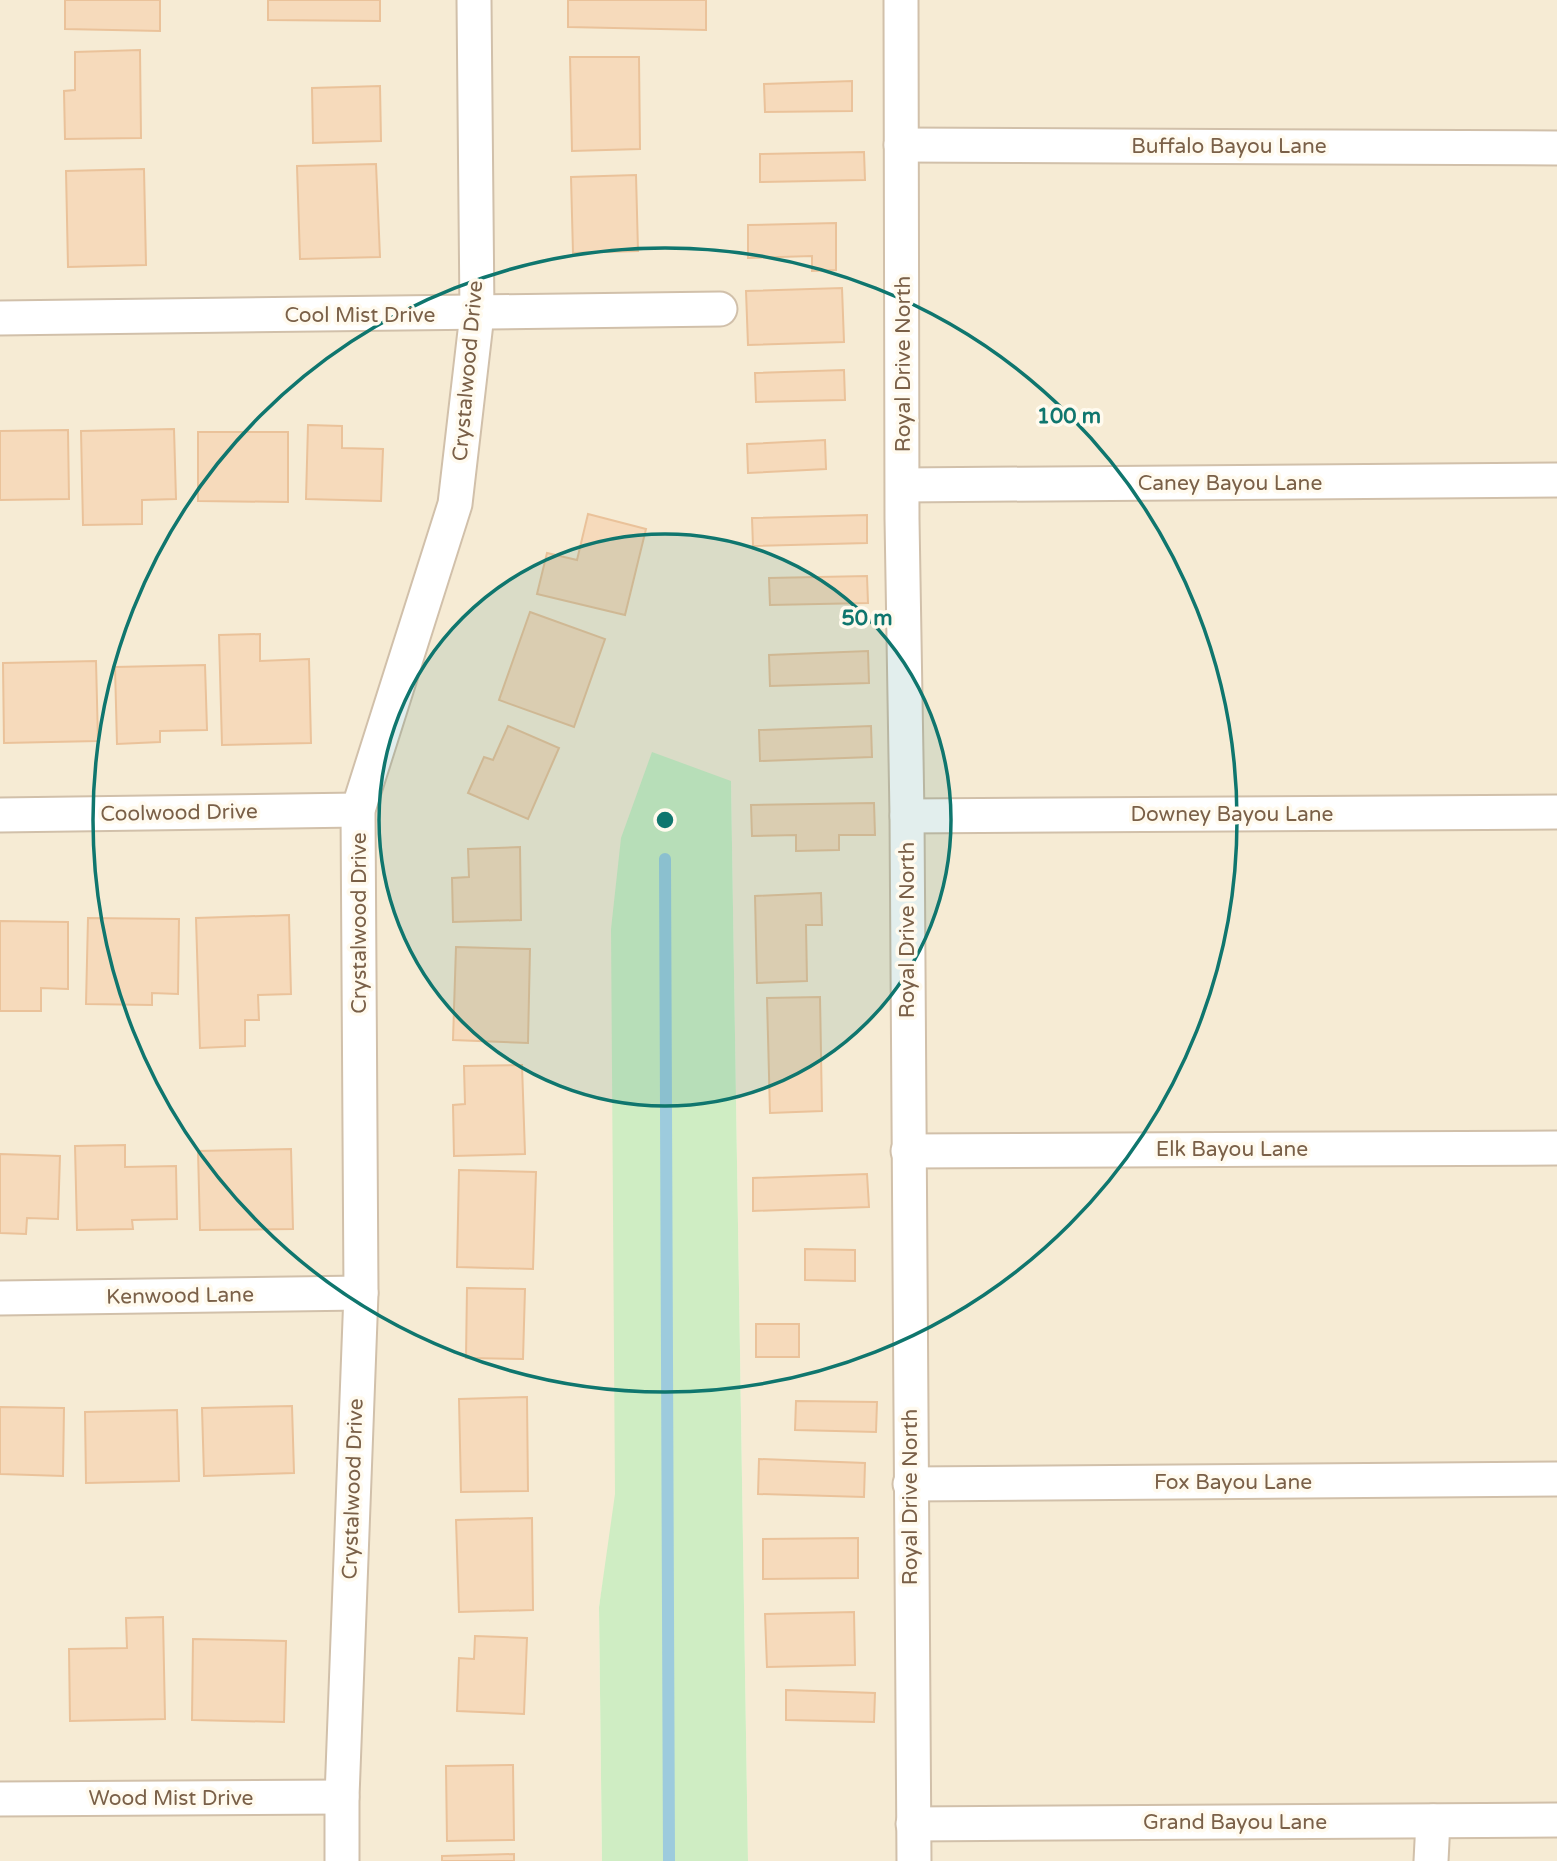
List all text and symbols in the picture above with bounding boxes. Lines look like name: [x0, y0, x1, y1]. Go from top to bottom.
street label: Buffalo Bayou Lane: [1131, 134, 1327, 159]
street label: Royal Drive North: [891, 276, 916, 452]
street label: Crystalwood Drive: [448, 280, 488, 462]
street label: Cool Mist Drive: [285, 303, 436, 328]
text: 100 m: [1037, 404, 1101, 429]
street label: Caney Bayou Lane: [1138, 471, 1322, 496]
text: 50 m: [841, 606, 893, 631]
street label: Coolwood Drive: [100, 799, 258, 827]
street label: Downey Bayou Lane: [1131, 802, 1334, 827]
centre of rings: [653, 808, 677, 832]
street label: Crystalwood Drive: [347, 832, 372, 1014]
street label: Royal Drive North: [895, 842, 920, 1018]
street label: Elk Bayou Lane: [1156, 1137, 1308, 1162]
street label: Kenwood Lane: [106, 1282, 254, 1310]
street label: Crystalwood Drive: [337, 1398, 369, 1580]
street label: Royal Drive North: [898, 1409, 923, 1585]
street label: Fox Bayou Lane: [1154, 1470, 1312, 1495]
street label: Wood Mist Drive: [88, 1786, 254, 1811]
street label: Grand Bayou Lane: [1143, 1810, 1327, 1835]

